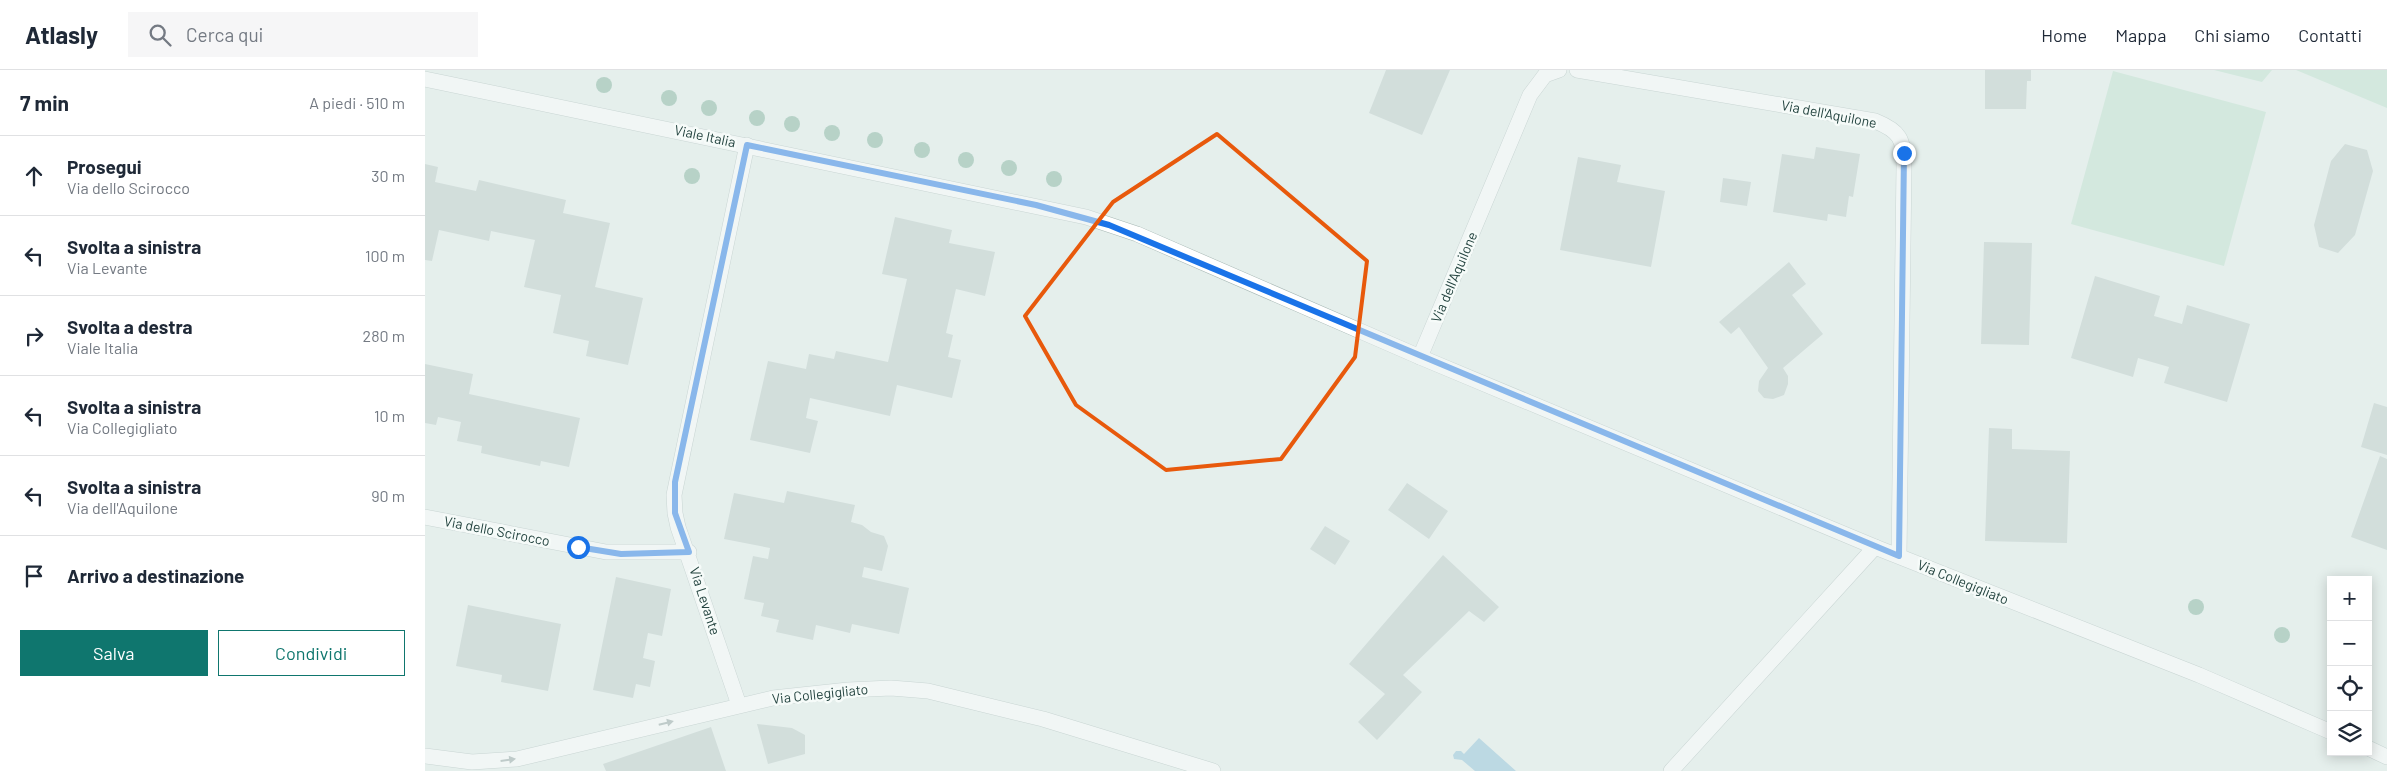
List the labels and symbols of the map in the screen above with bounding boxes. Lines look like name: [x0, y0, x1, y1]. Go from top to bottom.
street label: Via dell'Aquilone: [1780, 96, 1878, 131]
street label: Viale Italia: [673, 121, 737, 150]
route end: [1893, 142, 1916, 165]
street label: Via dell'Aquilone: [1427, 229, 1480, 325]
street label: Via dello Scirocco: [443, 512, 552, 549]
route start: [567, 536, 590, 559]
street label: Via Collegigliato: [1915, 556, 2011, 608]
street label: Via Levante: [686, 565, 724, 637]
street label: Via Collegigliato: [771, 680, 869, 707]
one-way arrow: [659, 719, 674, 727]
one-way arrow: [500, 756, 516, 764]

